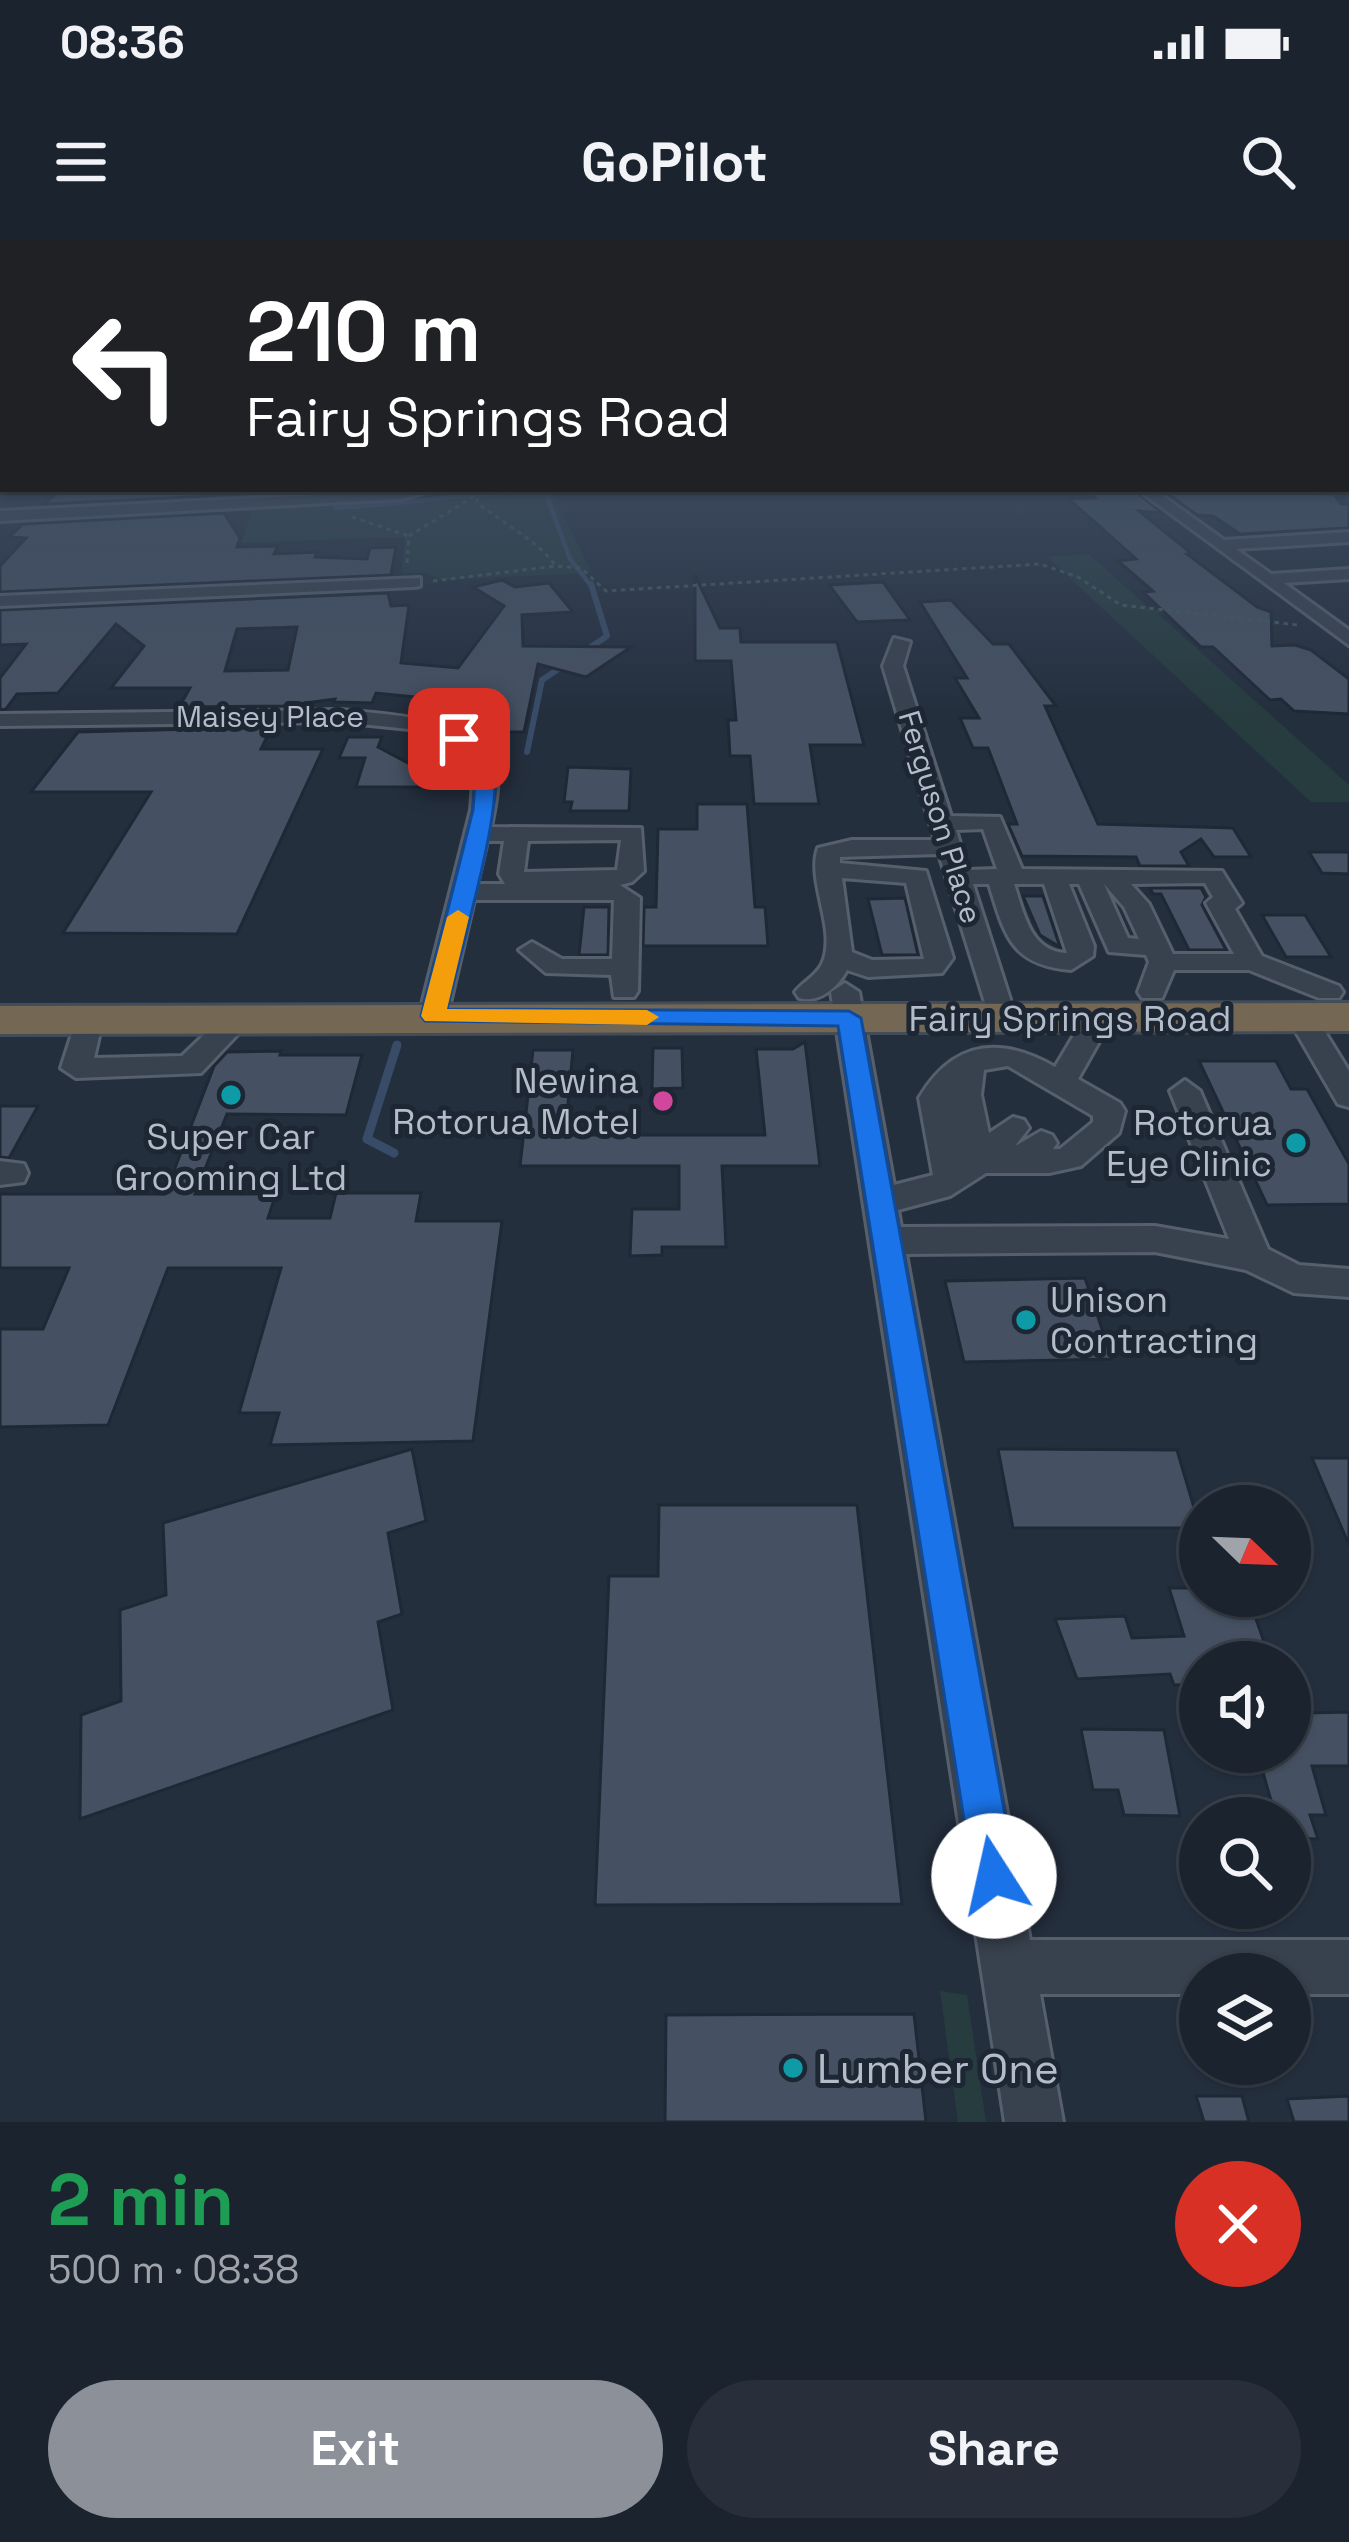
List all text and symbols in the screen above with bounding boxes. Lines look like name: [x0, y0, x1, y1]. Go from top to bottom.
text: 08:36: [60, 14, 185, 71]
text: GoPilot: [581, 128, 768, 197]
icon: menu: [48, 129, 114, 195]
icon: search: [1235, 129, 1301, 195]
text: 210 m: [246, 278, 481, 386]
icon: left: [48, 288, 204, 444]
text: Fairy Springs Road: [246, 383, 730, 452]
pin: [408, 688, 510, 790]
street label: Maisey Place: [176, 697, 364, 736]
icon: arrive: [426, 706, 492, 772]
street label: Ferguson Place: [890, 706, 991, 928]
street label: Fairy Springs Road: [909, 996, 1231, 1042]
place label: Newina Rotorua Motel: [392, 1058, 639, 1145]
marker: Super Car Grooming Ltd: [218, 1082, 244, 1108]
marker: Newina Rotorua Motel: [650, 1088, 676, 1114]
place label: Rotorua Eye Clinic: [1106, 1100, 1272, 1187]
place label: Super Car Grooming Ltd: [115, 1114, 347, 1201]
marker: Rotorua Eye Clinic: [1283, 1130, 1309, 1156]
place label: Unison Contracting: [1050, 1277, 1258, 1364]
marker: Unison Contracting: [1013, 1307, 1039, 1333]
north arrow: [1179, 1485, 1311, 1617]
map controls: [1179, 1485, 1311, 2085]
button: sound: [1179, 1641, 1311, 1773]
button: search: [1179, 1797, 1311, 1929]
position arrow: [931, 1813, 1057, 1939]
button: layers: [1179, 1953, 1311, 2085]
place label: Lumber One: [817, 2042, 1059, 2095]
marker: Lumber One: [780, 2055, 806, 2081]
text: 2 min: [48, 2154, 234, 2246]
button: close: [1175, 2161, 1301, 2287]
text: 500 m · 08:38: [48, 2245, 299, 2294]
button: Exit: [48, 2380, 663, 2518]
button: Share: [687, 2380, 1301, 2518]

